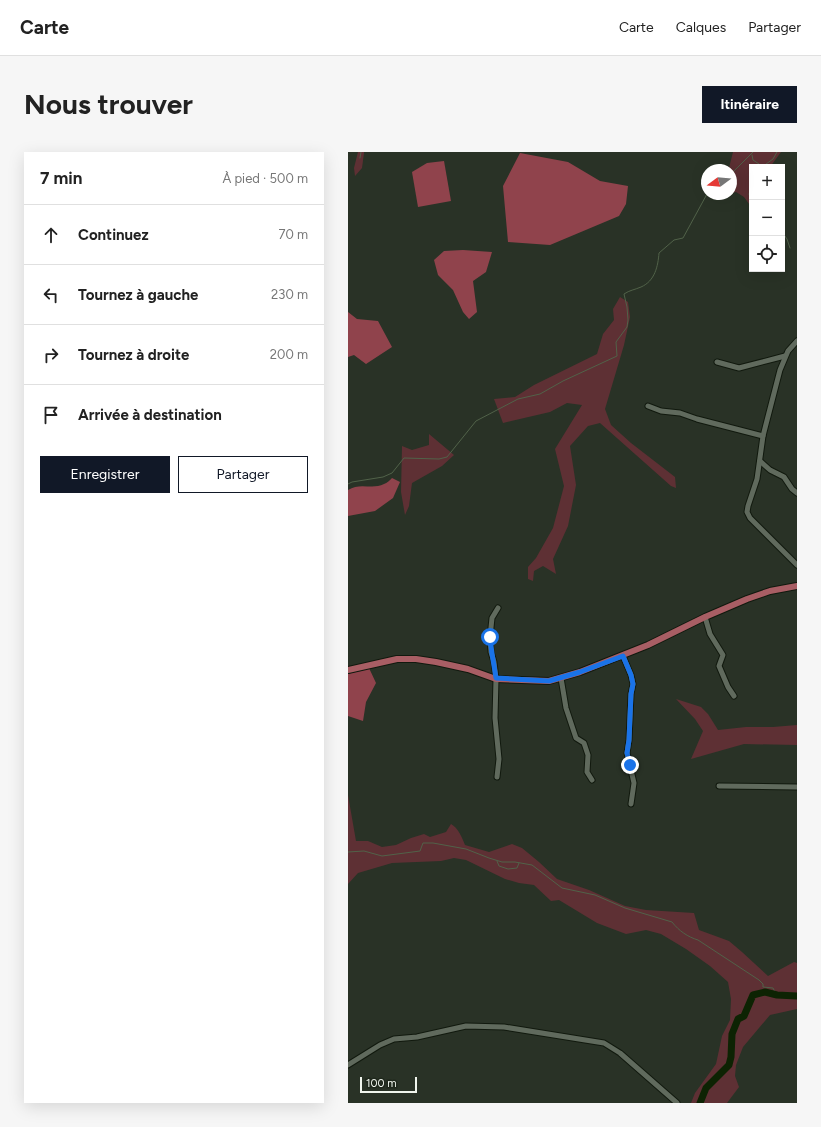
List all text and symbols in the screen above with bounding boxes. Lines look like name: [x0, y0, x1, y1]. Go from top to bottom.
text: Carte: [20, 16, 69, 39]
text: Carte: [619, 19, 654, 36]
text: Calques: [676, 19, 726, 36]
text: Partager: [748, 19, 801, 36]
button: Itinéraire: [702, 86, 797, 123]
text: Nous trouver: [24, 87, 193, 121]
north arrow: [701, 164, 737, 200]
map controls: [749, 164, 785, 272]
button: +: [749, 164, 785, 200]
text: 7 min: [40, 168, 82, 188]
text: À pied · 500 m: [222, 171, 308, 186]
button: −: [749, 200, 785, 236]
icon: ahead: [40, 224, 62, 246]
text: Continuez: [78, 226, 149, 244]
text: 70 m: [278, 227, 308, 242]
button: locate: [749, 236, 785, 272]
icon: left: [40, 284, 62, 306]
text: Tournez à gauche: [78, 286, 198, 304]
text: 230 m: [271, 287, 308, 302]
icon: right: [40, 344, 62, 366]
text: Tournez à droite: [78, 346, 189, 364]
text: 200 m: [270, 347, 308, 362]
icon: arrive: [40, 404, 62, 426]
text: Arrivée à destination: [78, 406, 222, 424]
button: Enregistrer: [40, 456, 170, 493]
button: Partager: [178, 456, 308, 493]
route start: [481, 628, 499, 646]
route end: [621, 756, 639, 774]
scale bar: [360, 1075, 417, 1094]
text: 100 m: [366, 1077, 397, 1090]

